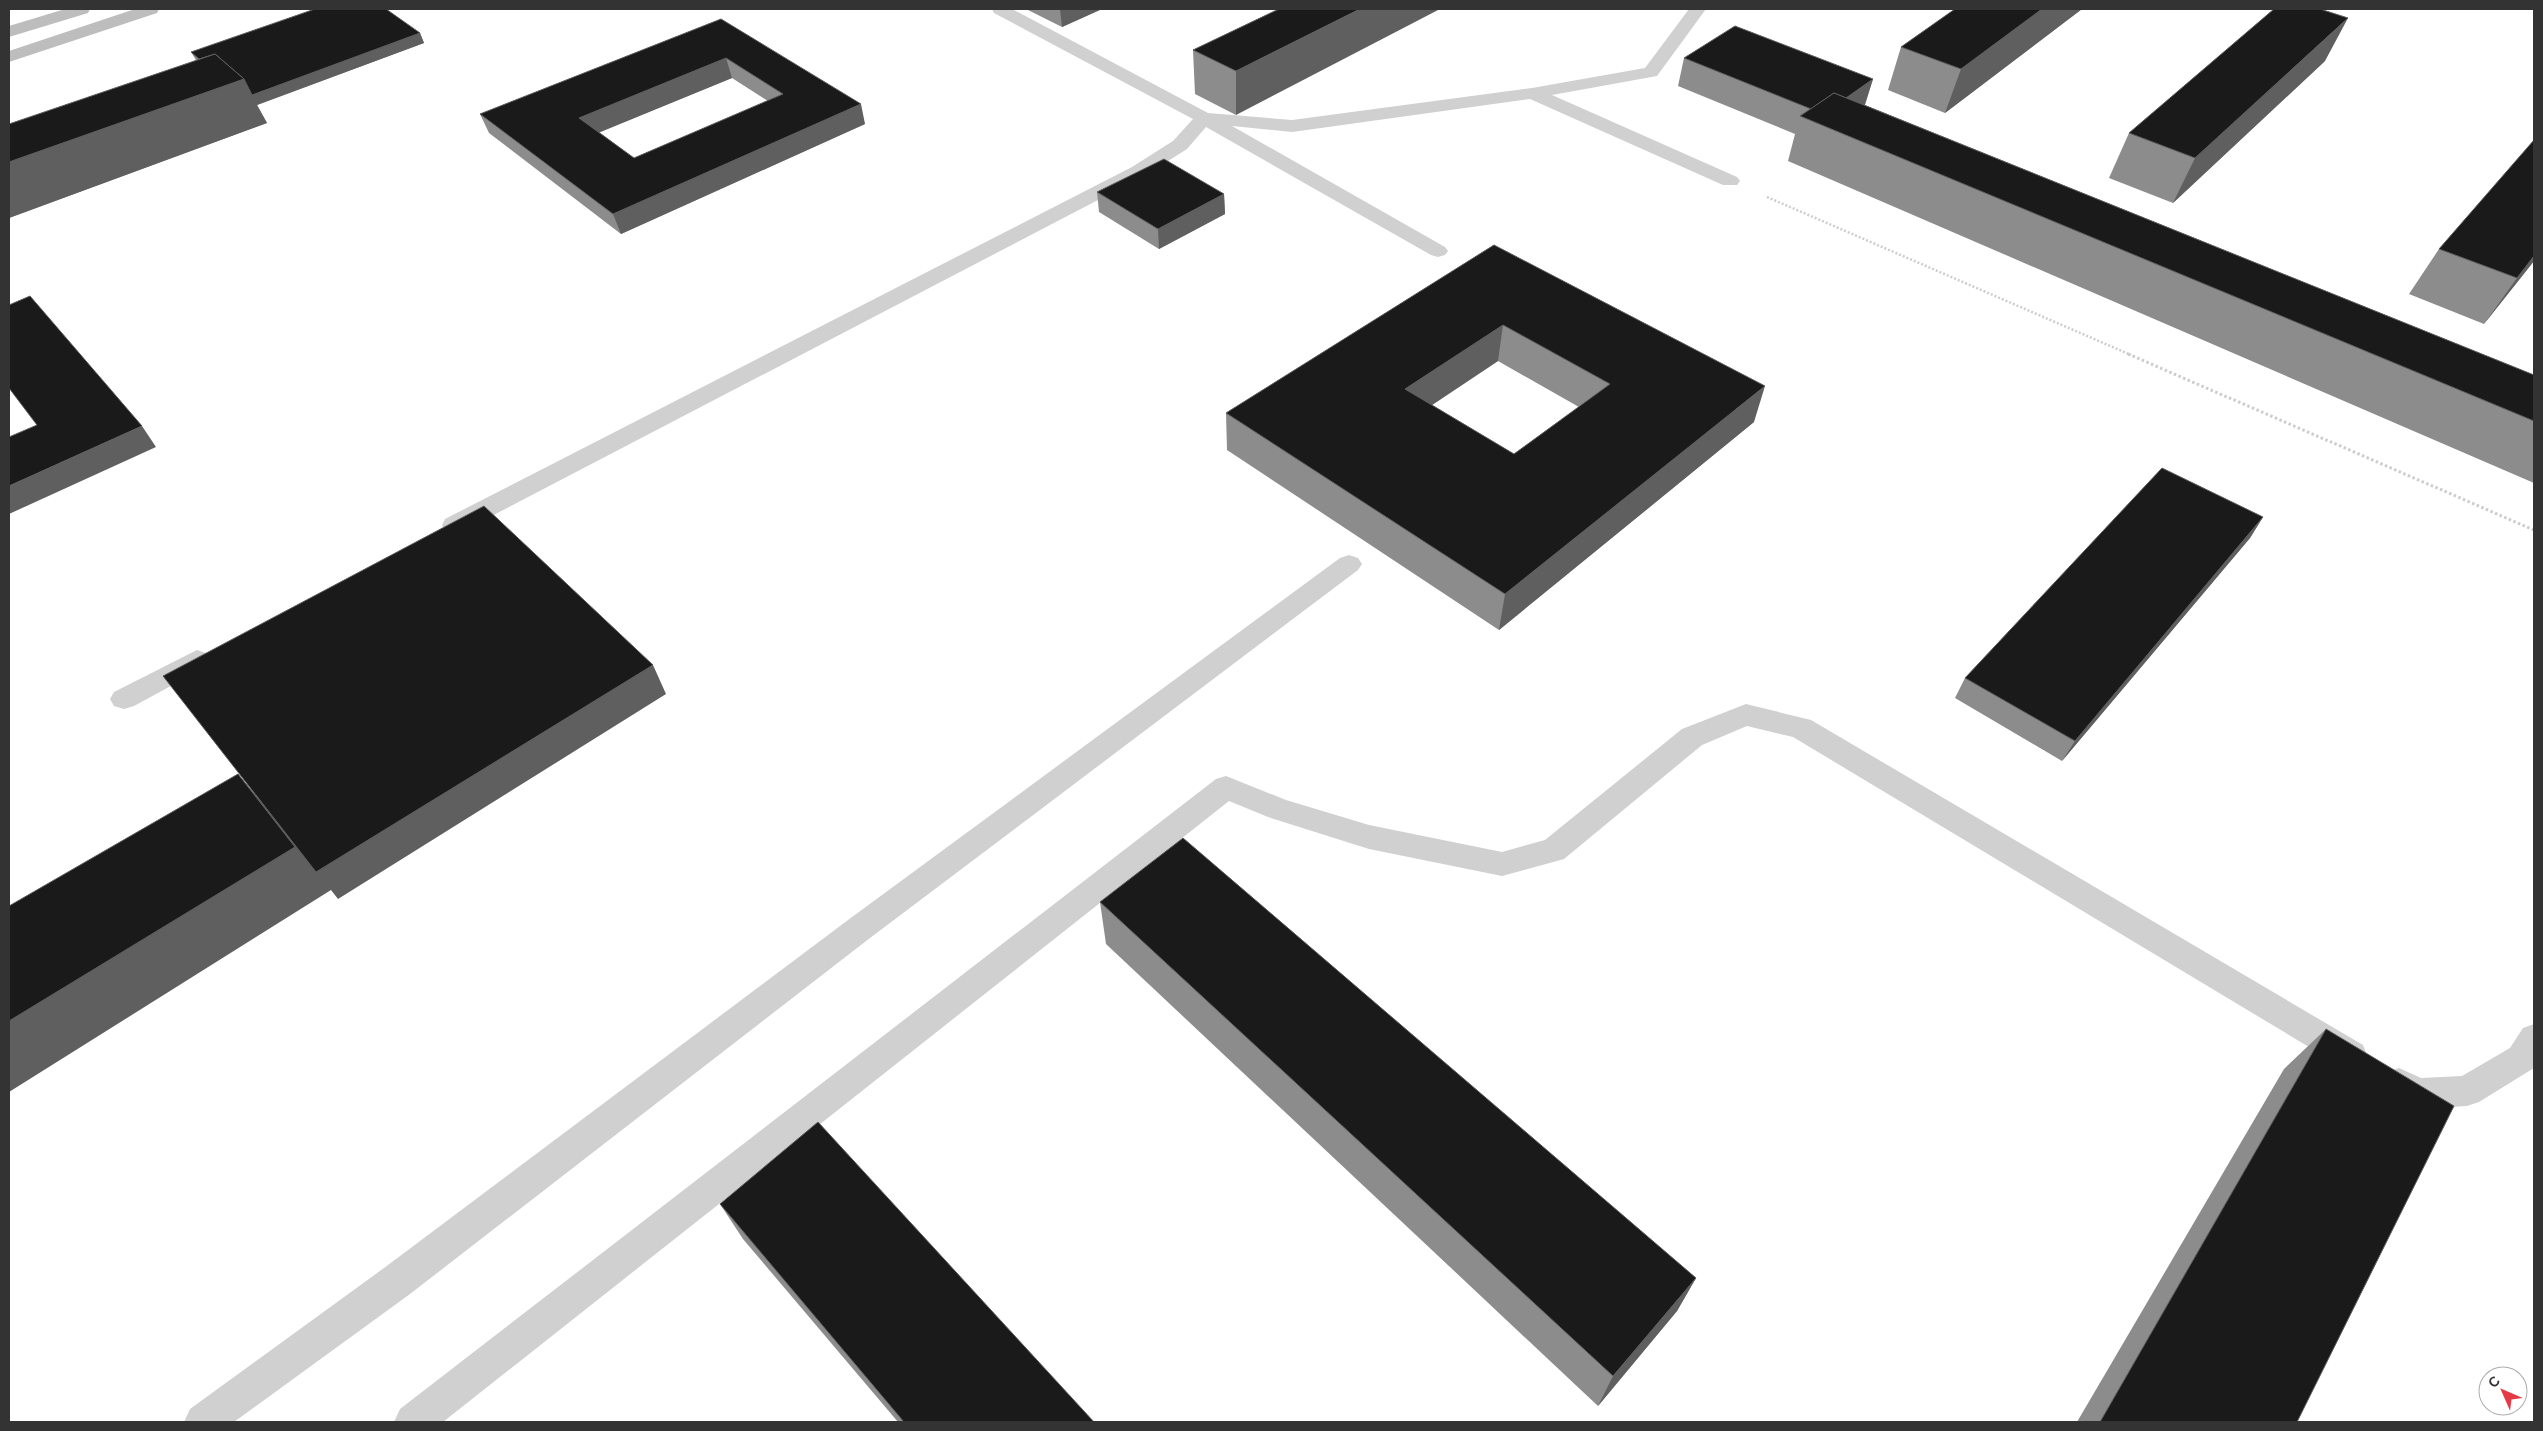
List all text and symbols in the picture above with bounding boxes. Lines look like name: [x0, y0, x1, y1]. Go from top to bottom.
north arrow: [2478, 1366, 2528, 1416]
text: С: [2485, 1372, 2503, 1391]

